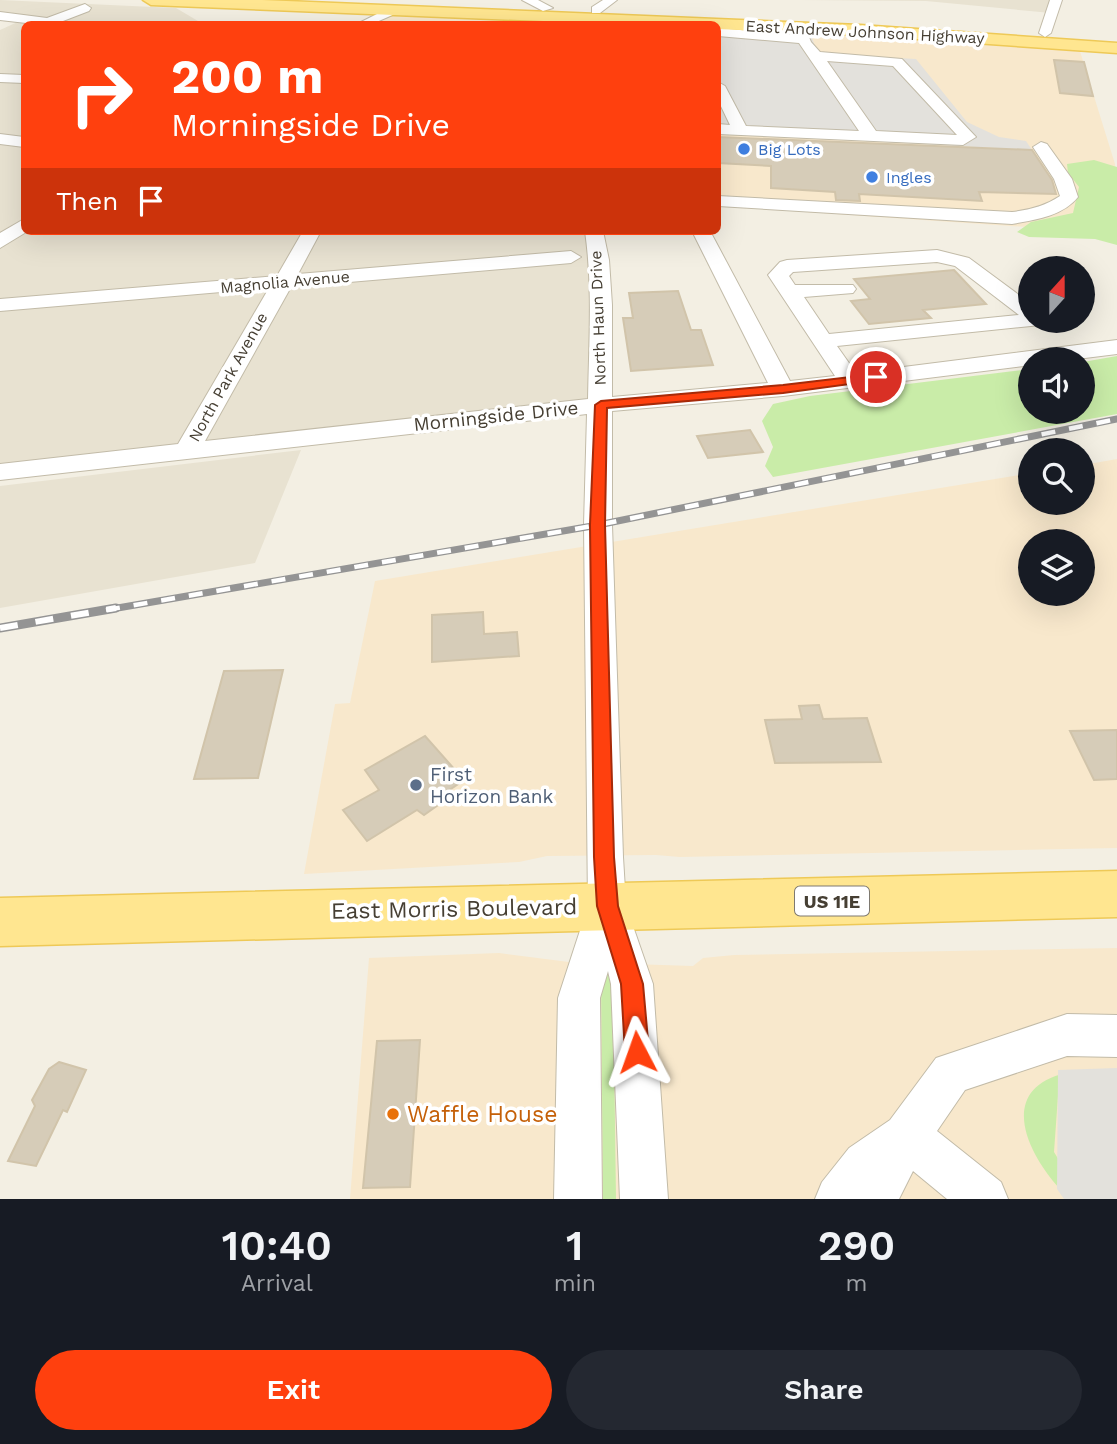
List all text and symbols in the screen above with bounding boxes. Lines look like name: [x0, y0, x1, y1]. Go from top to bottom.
street label: East Andrew Johnson Highway: [745, 16, 986, 48]
text: 200 m: [171, 47, 323, 105]
icon: right: [56, 49, 147, 140]
text: Morningside Drive: [171, 106, 450, 144]
place label: Big Lots: [758, 140, 821, 159]
marker: Big Lots: [736, 141, 752, 157]
place label: Ingles: [886, 168, 932, 187]
marker: Ingles: [864, 169, 880, 185]
icon: arrive: [132, 182, 170, 220]
text: Then: [56, 186, 118, 216]
street label: North Haun Drive: [586, 250, 610, 386]
north arrow: [1018, 256, 1096, 332]
map controls: [1018, 256, 1095, 606]
street label: Magnolia Avenue: [219, 267, 351, 297]
street label: North Park Avenue: [185, 309, 271, 445]
pin: [846, 347, 906, 407]
button: sound: [1018, 347, 1095, 424]
icon: arrive: [857, 358, 895, 396]
street label: Morningside Drive: [412, 396, 580, 436]
button: search: [1018, 438, 1095, 515]
button: layers: [1018, 529, 1095, 606]
place label: First Horizon Bank: [430, 763, 554, 808]
marker: First Horizon Bank: [408, 777, 424, 793]
road number: US 11E: [795, 887, 869, 916]
street label: East Morris Boulevard: [331, 893, 577, 925]
position arrow: [600, 1015, 674, 1089]
place label: Waffle House: [407, 1101, 557, 1128]
marker: Waffle House: [385, 1106, 401, 1122]
text: 10:40: [222, 1221, 332, 1270]
text: 1: [566, 1221, 584, 1270]
text: 290: [818, 1221, 895, 1270]
text: Arrival: [241, 1270, 313, 1297]
text: min: [554, 1270, 596, 1297]
text: m: [845, 1270, 867, 1297]
button: Exit: [35, 1350, 552, 1430]
button: Share: [566, 1350, 1082, 1430]

